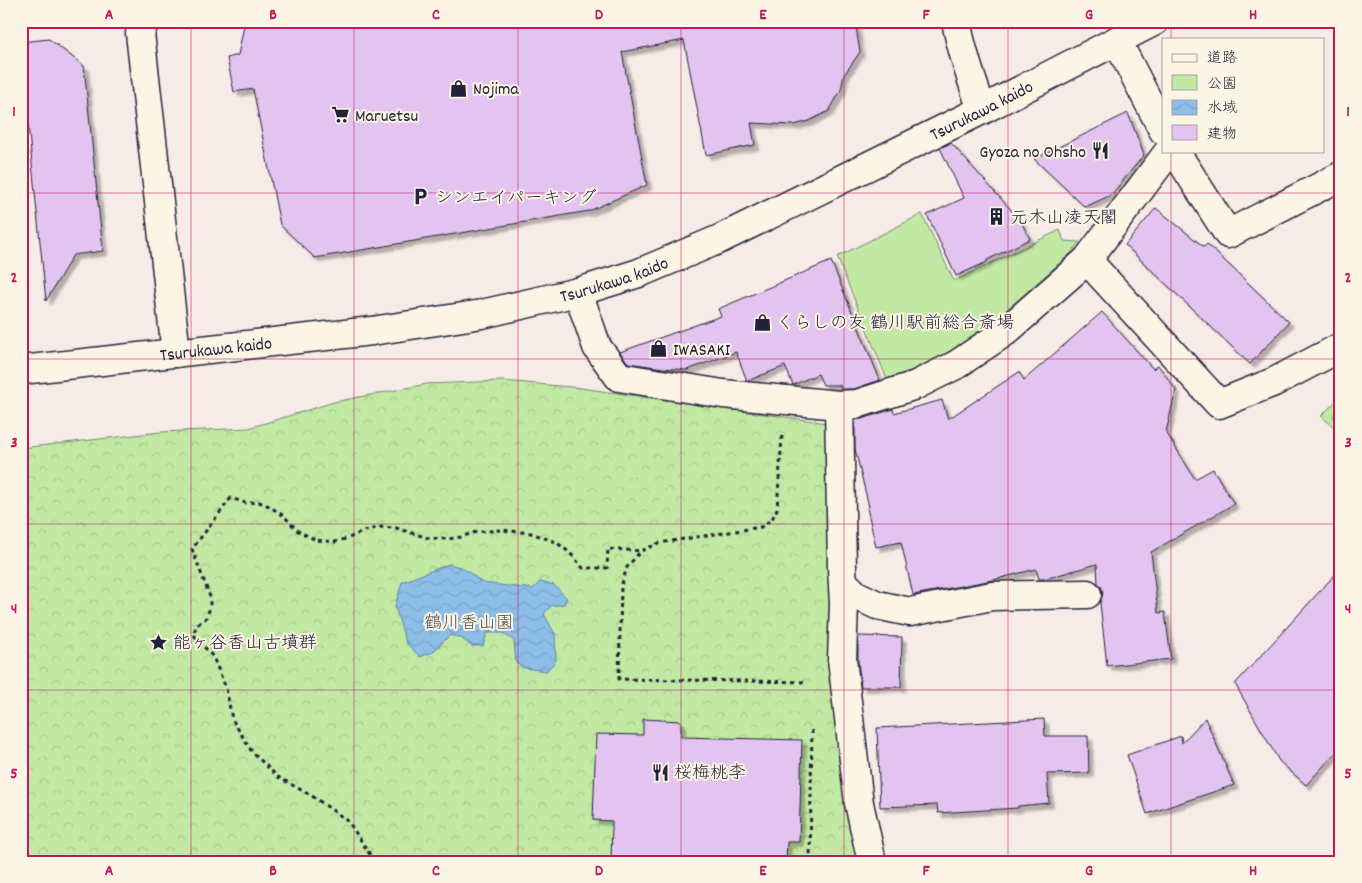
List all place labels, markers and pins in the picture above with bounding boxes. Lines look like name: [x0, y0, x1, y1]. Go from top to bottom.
shop icon: Nojima: [449, 78, 469, 98]
place label: Nojima: [473, 78, 519, 103]
supermarket icon: Maruetsu: [331, 105, 351, 125]
place label: Maruetsu: [355, 105, 418, 130]
place label: Gyoza no Ohsho: [979, 141, 1086, 166]
restaurant icon: Gyoza no Ohsho: [1090, 141, 1110, 161]
parking icon: シンエイパーキング: [411, 187, 431, 207]
place label: シンエイパーキング: [435, 187, 597, 212]
building icon: 元木山凌天閣: [986, 207, 1006, 227]
place label: 元木山凌天閣: [1010, 207, 1118, 232]
shop icon: くらしの友 鶴川駅前総合斎場: [752, 312, 772, 332]
place label: くらしの友 鶴川駅前総合斎場: [776, 312, 1014, 337]
shop icon: IWASAKI: [649, 339, 669, 359]
place label: IWASAKI: [673, 339, 731, 364]
place icon: 能ヶ谷香山古墳群: [149, 632, 169, 652]
place label: 能ヶ谷香山古墳群: [173, 632, 317, 657]
restaurant icon: 桜梅桃李: [650, 762, 670, 782]
place label: 桜梅桃李: [674, 762, 746, 787]

